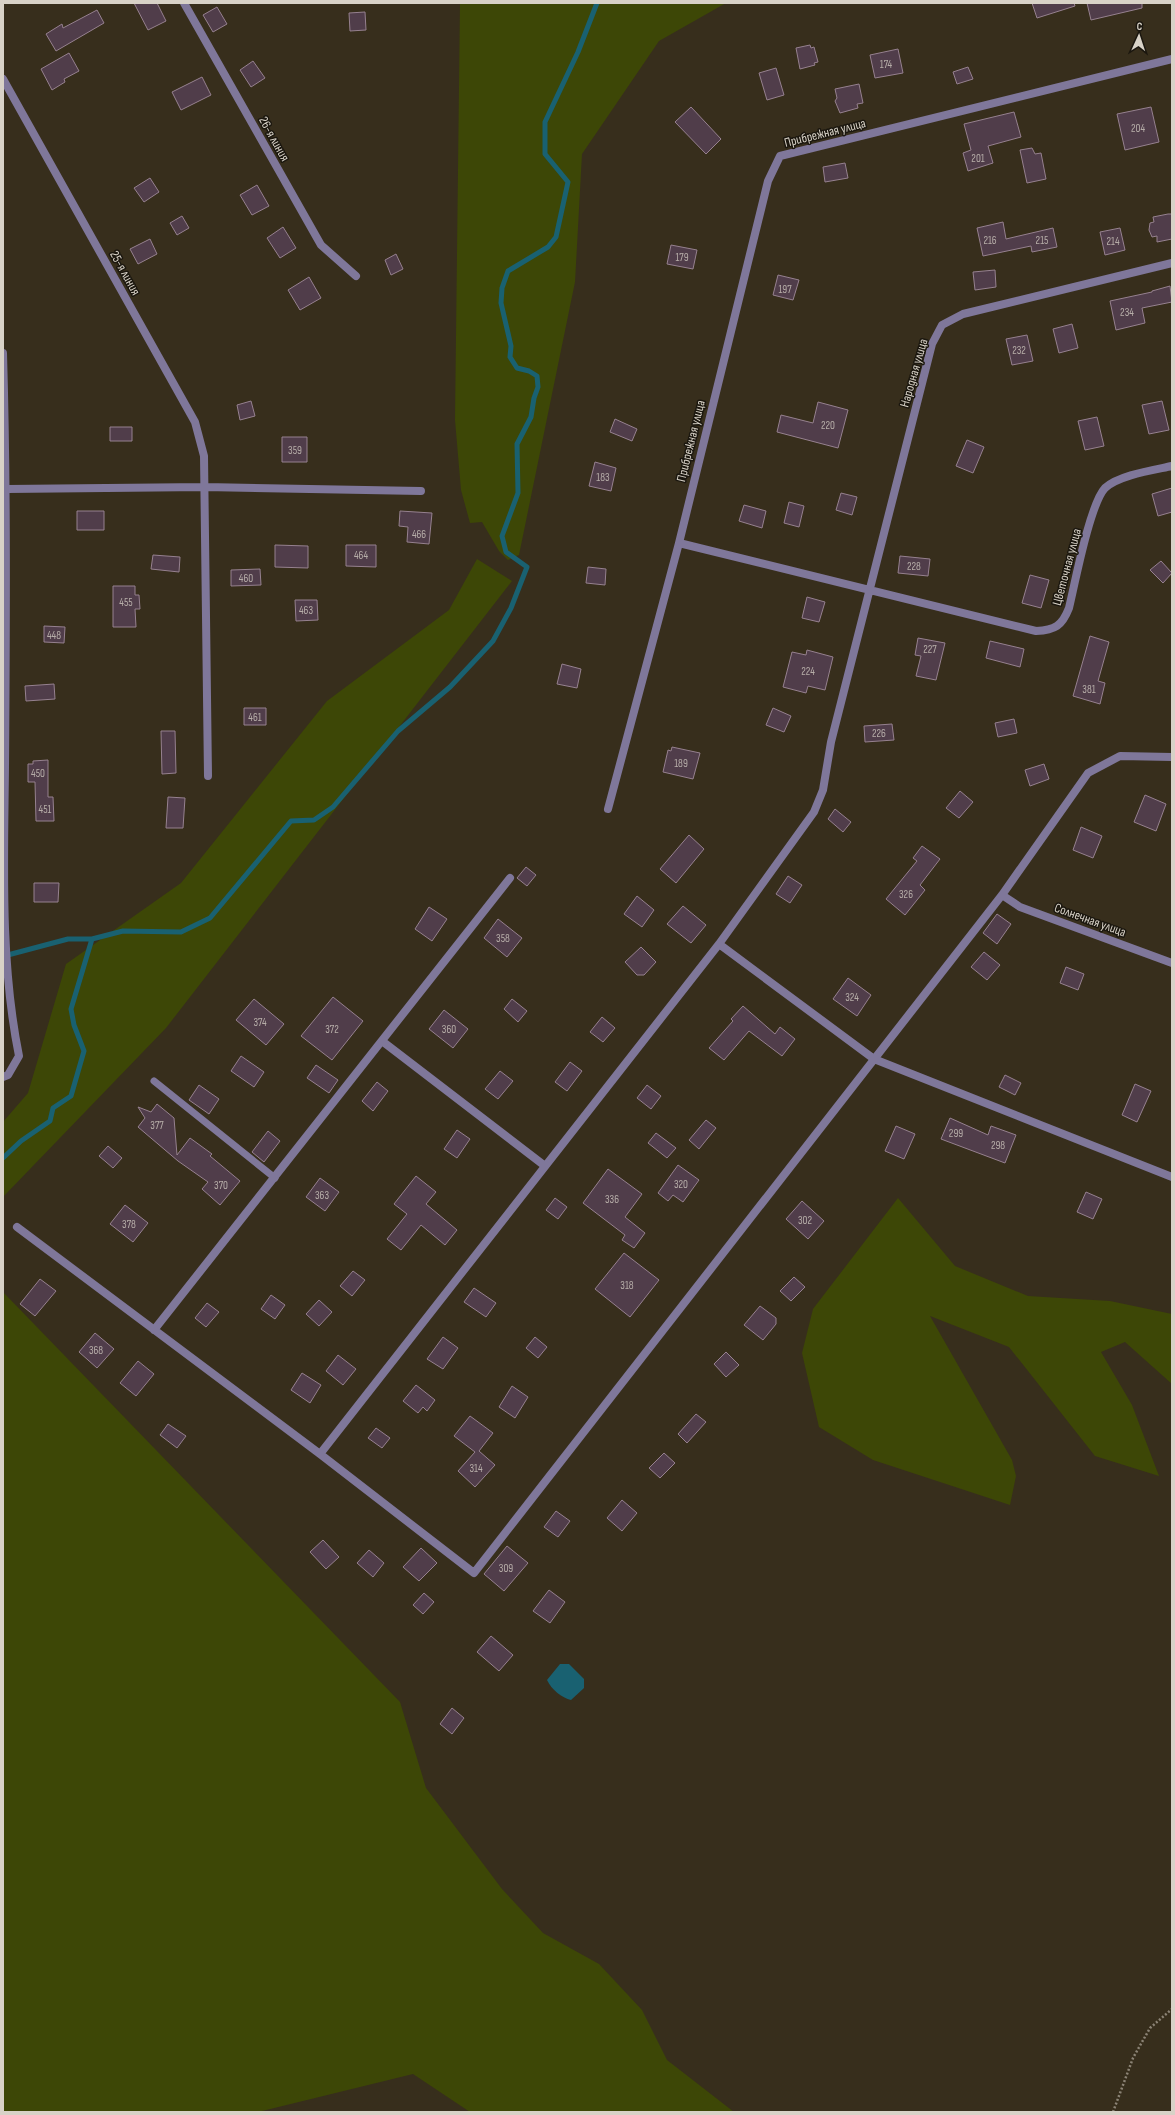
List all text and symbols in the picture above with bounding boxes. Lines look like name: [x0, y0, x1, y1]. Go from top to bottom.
north arrow: [1119, 16, 1159, 56]
text: С: [1136, 20, 1143, 33]
house number: 174: [880, 58, 893, 71]
street label: 26-я линия: [255, 114, 293, 164]
street label: Прибрежная улица: [783, 115, 867, 151]
house number: 204: [1131, 122, 1145, 135]
house number: 201: [971, 152, 985, 165]
house number: 216: [983, 234, 997, 247]
house number: 215: [1036, 234, 1048, 247]
house number: 214: [1106, 235, 1120, 248]
street label: 25-я линия: [106, 248, 144, 298]
house number: 179: [675, 251, 689, 264]
house number: 197: [778, 283, 792, 296]
house number: 234: [1120, 306, 1134, 319]
street label: Народная улица: [897, 337, 931, 409]
house number: 232: [1012, 344, 1026, 357]
street label: Прибрежная улица: [673, 399, 709, 483]
house number: 220: [821, 419, 835, 432]
house number: 359: [288, 444, 302, 457]
house number: 183: [596, 471, 610, 484]
street label: Цветочная улица: [1049, 527, 1085, 607]
house number: 466: [412, 528, 426, 541]
house number: 464: [354, 549, 369, 562]
house number: 228: [907, 560, 921, 573]
house number: 460: [239, 572, 253, 585]
house number: 455: [119, 596, 133, 609]
house number: 463: [299, 604, 313, 617]
house number: 448: [47, 629, 61, 642]
house number: 227: [923, 643, 937, 656]
house number: 224: [801, 665, 815, 678]
house number: 381: [1082, 683, 1096, 696]
house number: 461: [248, 711, 262, 724]
house number: 226: [872, 727, 886, 740]
house number: 189: [674, 757, 688, 770]
house number: 450: [31, 767, 45, 780]
house number: 451: [39, 803, 52, 816]
house number: 326: [899, 888, 913, 901]
street label: Солнечная улица: [1052, 900, 1128, 940]
house number: 358: [496, 932, 510, 945]
house number: 324: [845, 991, 859, 1004]
house number: 374: [253, 1016, 267, 1029]
house number: 372: [325, 1023, 339, 1036]
house number: 360: [442, 1023, 456, 1036]
house number: 377: [150, 1119, 164, 1132]
house number: 299: [949, 1127, 963, 1140]
house number: 298: [991, 1139, 1005, 1152]
house number: 320: [674, 1178, 688, 1191]
house number: 370: [214, 1179, 228, 1192]
house number: 363: [315, 1189, 329, 1202]
house number: 336: [605, 1193, 619, 1206]
house number: 302: [798, 1214, 812, 1227]
house number: 378: [122, 1218, 136, 1231]
house number: 318: [620, 1279, 634, 1292]
house number: 368: [89, 1344, 103, 1357]
house number: 314: [469, 1462, 483, 1475]
house number: 309: [499, 1562, 513, 1575]

